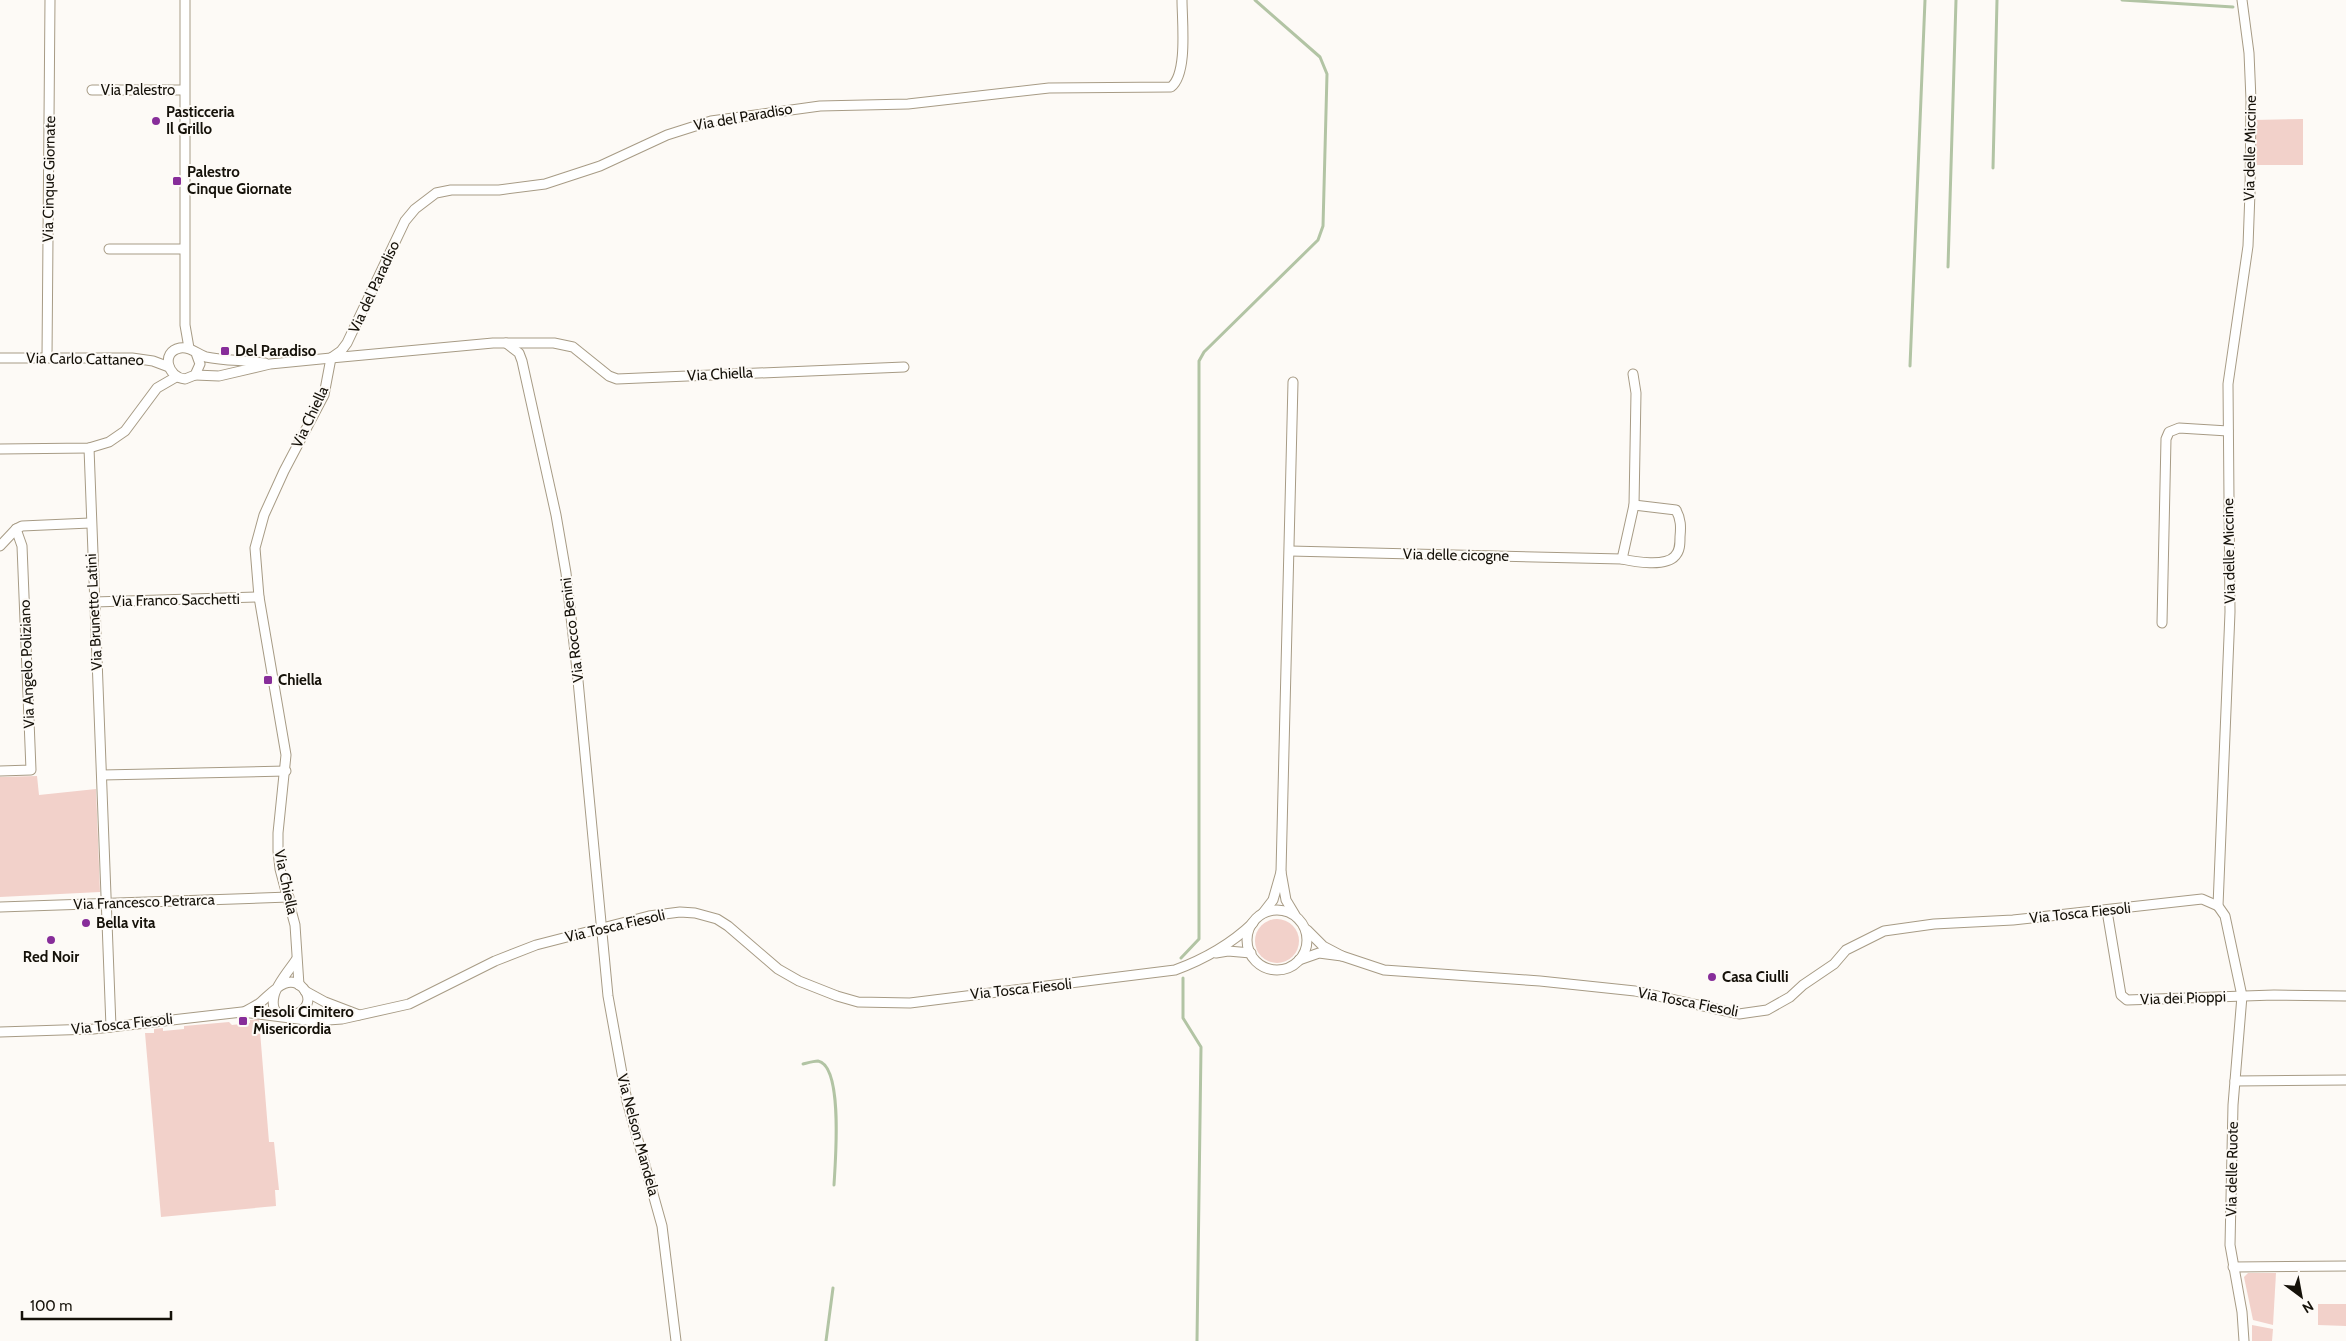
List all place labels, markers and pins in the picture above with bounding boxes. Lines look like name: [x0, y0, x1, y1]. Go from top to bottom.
place label: Pasticceria Il Grillo: [166, 103, 235, 138]
marker: Pasticceria Il Grillo: [150, 115, 162, 127]
place label: Palestro Cinque Giornate: [187, 163, 292, 198]
marker: Palestro Cinque Giornate: [171, 175, 183, 187]
place label: Del Paradiso: [235, 342, 317, 360]
marker: Del Paradiso: [219, 345, 231, 357]
place label: Chiella: [278, 671, 323, 689]
marker: Chiella: [262, 674, 274, 686]
place label: Bella vita: [96, 914, 156, 932]
marker: Bella vita: [80, 917, 92, 929]
marker: Red Noir: [45, 934, 57, 946]
place label: Red Noir: [23, 948, 79, 966]
place label: Casa Ciulli: [1722, 968, 1789, 986]
marker: Casa Ciulli: [1706, 971, 1718, 983]
place label: Fiesoli Cimitero Misericordia: [253, 1003, 354, 1038]
marker: Fiesoli Cimitero Misericordia: [237, 1015, 249, 1027]

